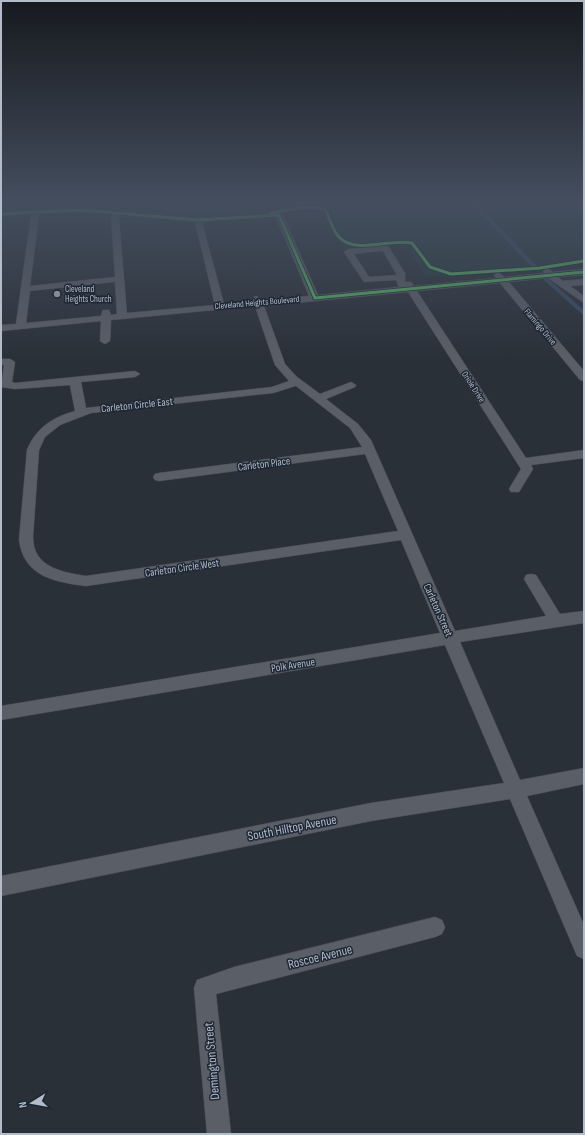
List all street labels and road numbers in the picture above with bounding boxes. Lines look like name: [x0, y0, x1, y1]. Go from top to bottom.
street label: Cleveland Heights Boulevard: [214, 294, 300, 312]
street label: Flamingo Drive: [522, 306, 559, 348]
street label: Oriole Drive: [459, 369, 487, 405]
street label: Carleton Circle East: [100, 395, 174, 415]
street label: Carleton Place: [237, 454, 291, 474]
street label: Carleton Circle West: [144, 556, 221, 580]
street label: Carleton Street: [421, 582, 456, 639]
street label: Polk Avenue: [270, 655, 316, 675]
street label: South Hilltop Avenue: [246, 812, 338, 844]
street label: Roscoe Avenue: [286, 941, 354, 973]
street label: Demington Street: [201, 1022, 223, 1100]

